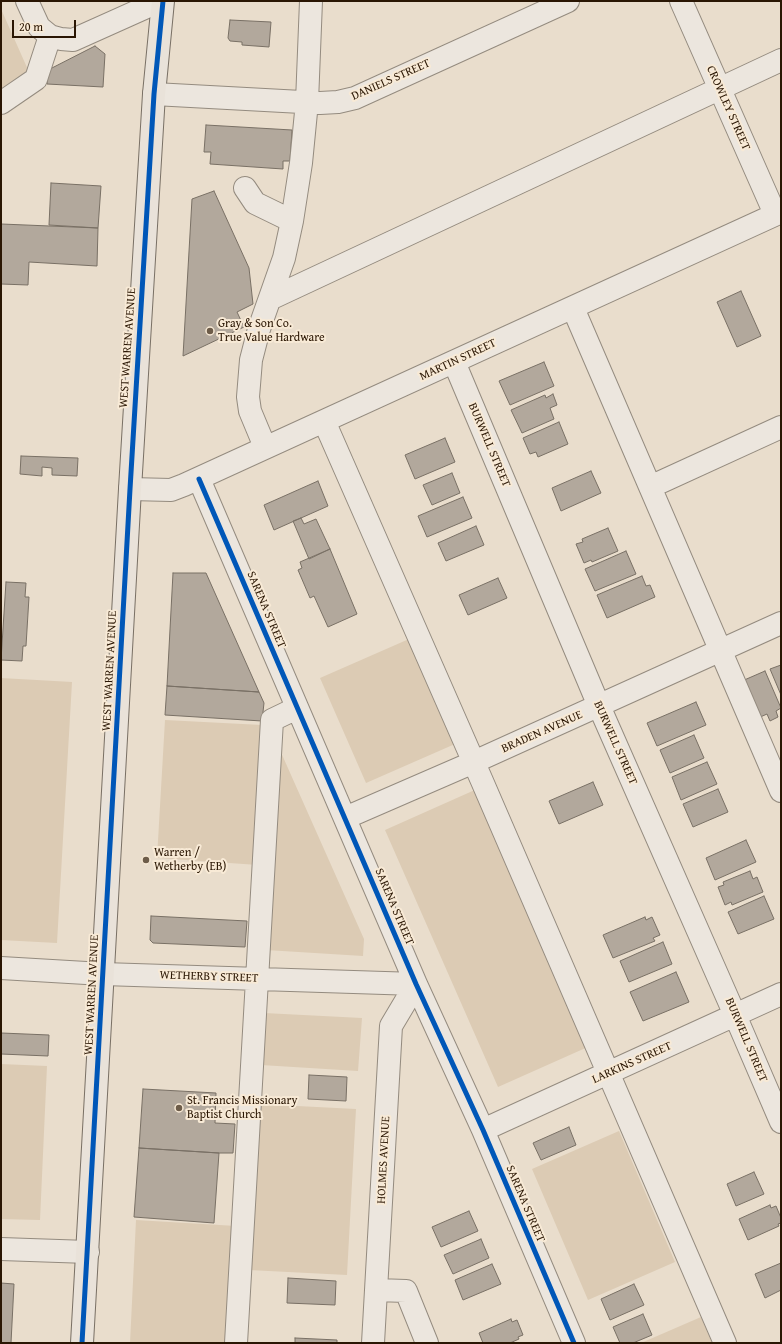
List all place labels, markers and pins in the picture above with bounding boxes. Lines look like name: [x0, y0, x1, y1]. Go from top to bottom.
place label: Gray & Son Co. True Value Hardware: [218, 317, 325, 345]
marker: Gray & Son Co. True Value Hardware: [205, 326, 215, 336]
place label: Warren / Wetherby (EB): [154, 846, 226, 874]
marker: Warren / Wetherby (EB): [141, 855, 151, 865]
place label: St. Francis Missionary Baptist Church: [187, 1094, 297, 1122]
marker: St. Francis Missionary Baptist Church: [174, 1103, 184, 1113]

